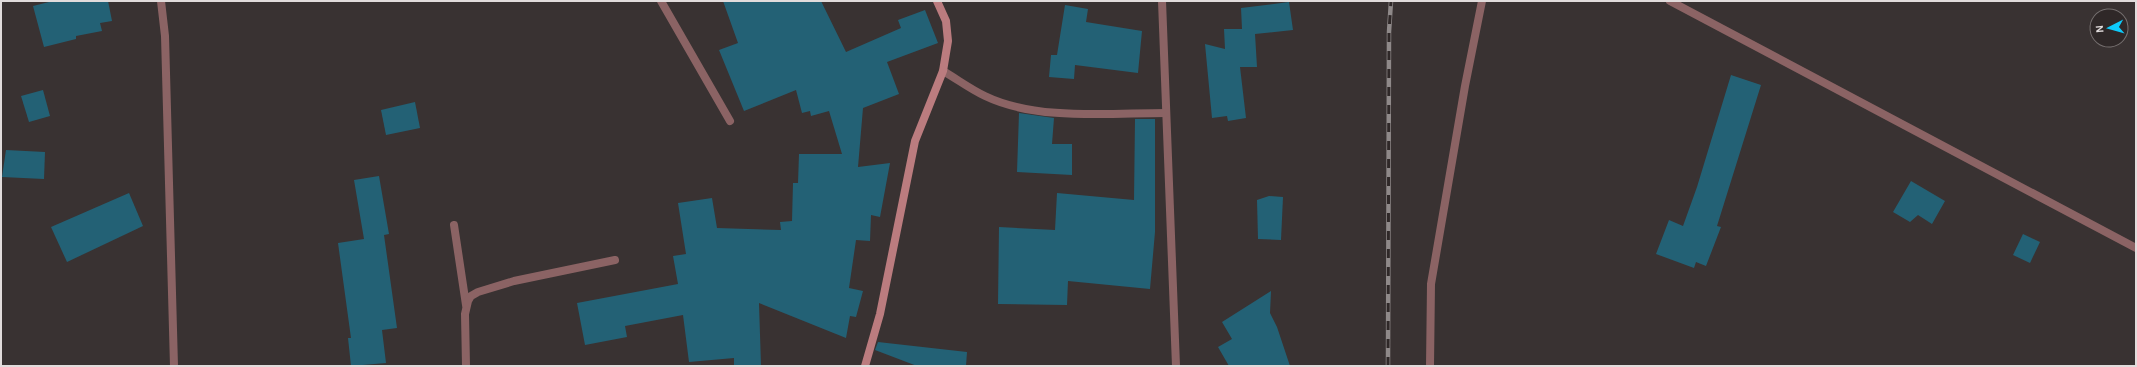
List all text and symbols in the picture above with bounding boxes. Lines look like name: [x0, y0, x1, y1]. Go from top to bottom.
north arrow: [2089, 8, 2129, 48]
text: N: [2094, 25, 2105, 33]

